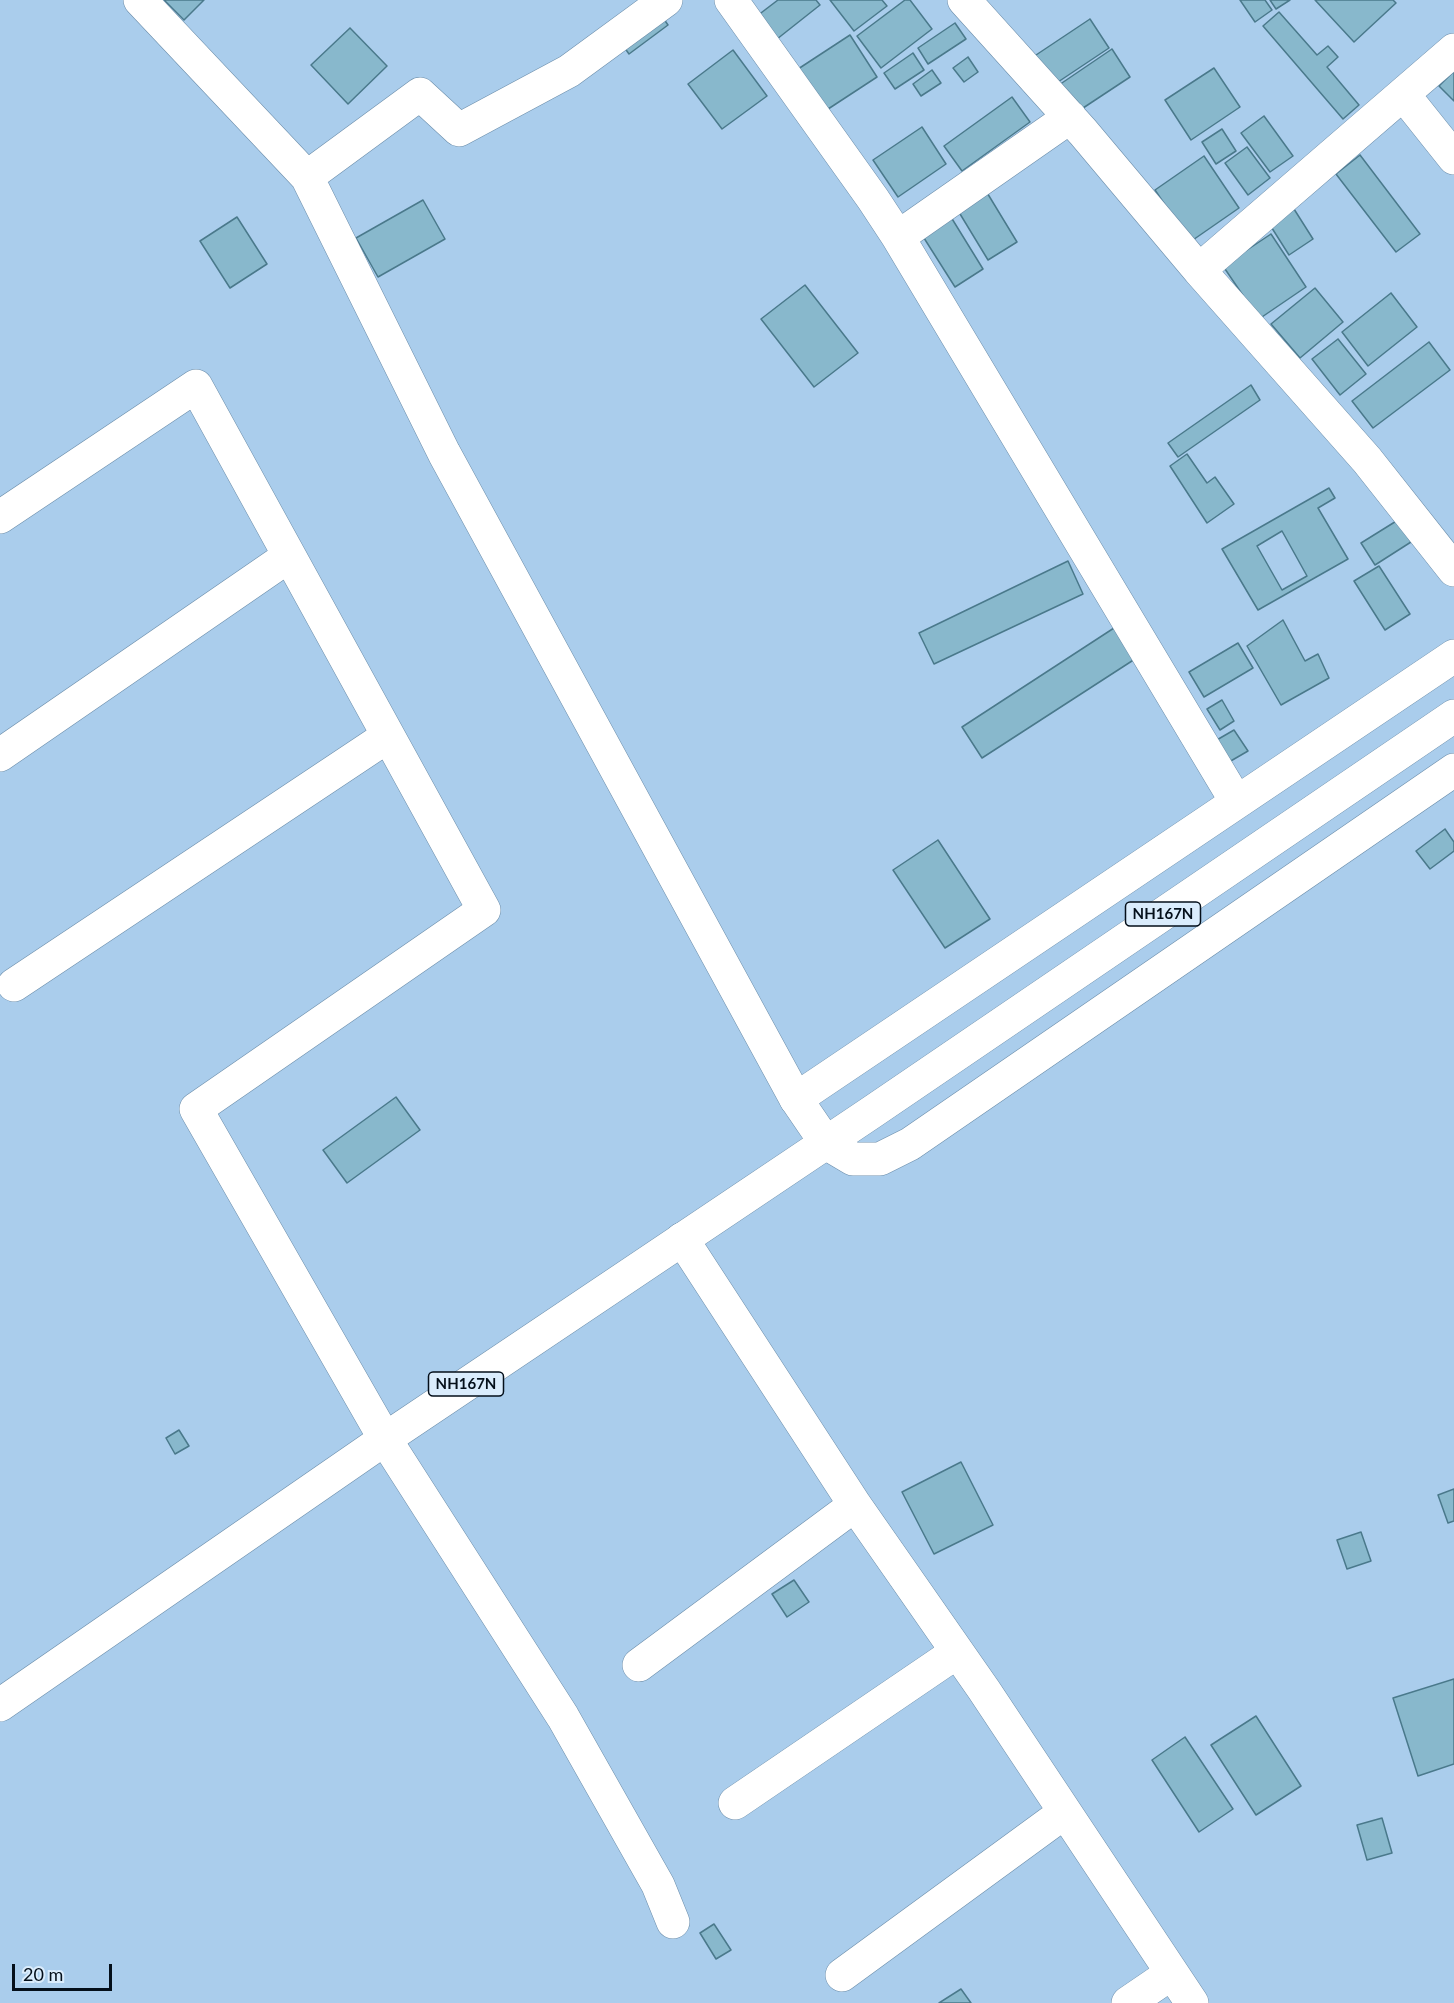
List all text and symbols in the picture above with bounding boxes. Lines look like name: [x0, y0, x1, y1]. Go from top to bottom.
road number: NH167N: [1126, 902, 1200, 926]
road number: NH167N: [428, 1372, 504, 1396]
scale bar: [15, 1952, 116, 1990]
text: 20 m: [23, 1963, 63, 1985]

